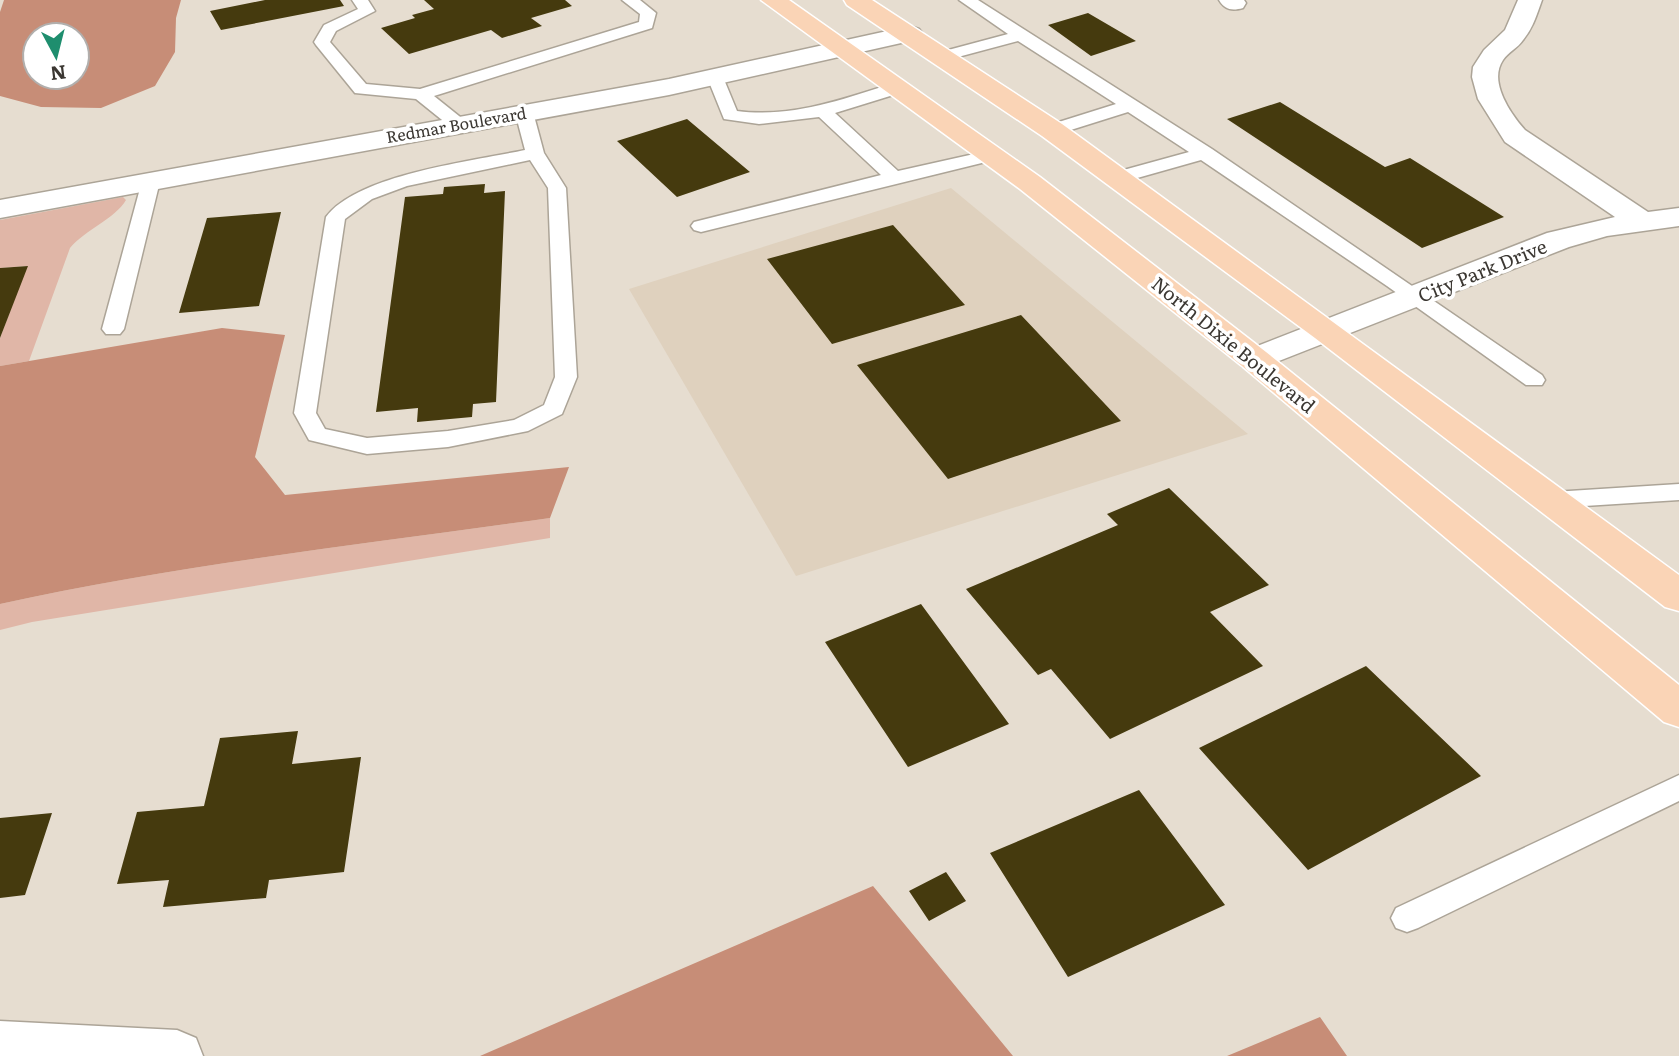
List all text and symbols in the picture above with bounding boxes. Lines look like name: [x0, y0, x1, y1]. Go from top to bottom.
north arrow: [21, 21, 91, 91]
text: N: [49, 59, 68, 89]
street label: Redmar Boulevard: [384, 100, 528, 148]
street label: City Park Drive: [1413, 231, 1551, 309]
street label: North Dixie Boulevard: [1146, 269, 1322, 419]

